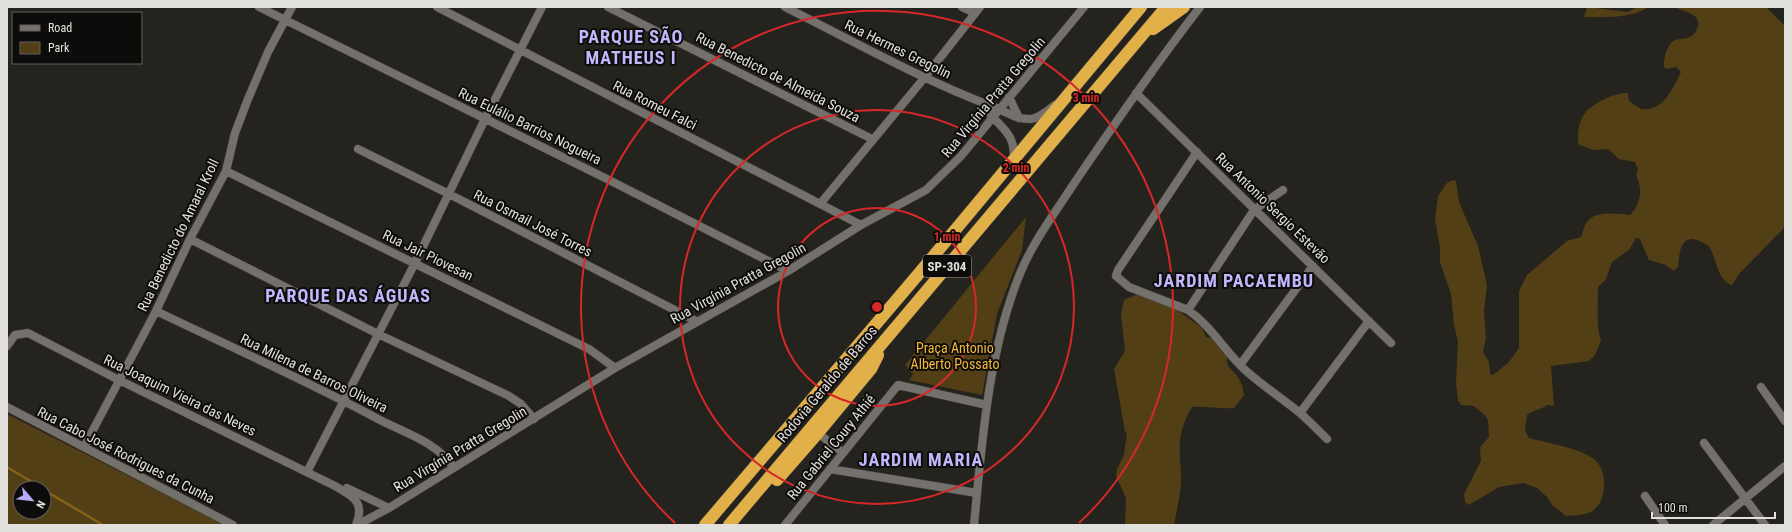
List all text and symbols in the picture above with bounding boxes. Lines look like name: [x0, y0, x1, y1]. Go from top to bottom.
legend: [12, 12, 142, 64]
street label: Rua Hermes Gregolin: [842, 16, 954, 82]
text: Road: [48, 21, 72, 35]
district label: PARQUE SÃO MATHEUS I: [579, 26, 683, 68]
street label: Rua Benedicto de Almeida Souza: [693, 29, 863, 125]
street label: Rua Virgínia Pratta Gregolin: [938, 34, 1048, 160]
text: Park: [48, 41, 70, 55]
street label: Rua Romeu Falci: [610, 77, 700, 133]
street label: Rua Eulálio Barrios Nogueira: [456, 84, 604, 168]
text: 3 min: [1073, 91, 1099, 105]
street label: Rua Antonio Sergio Estevão: [1213, 149, 1333, 267]
street label: Rua Benedicto do Amaral Kroll: [134, 156, 222, 314]
text: 2 min: [1003, 161, 1029, 175]
street label: Rua Osmail José Torres: [471, 186, 595, 260]
street label: Rua Jair Piovesan: [380, 226, 476, 284]
text: 1 min: [934, 230, 960, 244]
street label: Rua Virgínia Pratta Gregolin: [668, 239, 808, 327]
road number: SP-304: [923, 255, 971, 277]
district label: JARDIM PACAEMBU: [1154, 270, 1314, 291]
district label: PARQUE DAS ÁGUAS: [265, 285, 431, 306]
centre of rings: [870, 300, 884, 314]
street label: Rodovia Geraldo de Barros: [774, 323, 880, 445]
street label: Rua Milena de Barros Oliveira: [238, 330, 390, 416]
park label: Praça Antonio Alberto Possato: [911, 340, 999, 372]
street label: Rua Joaquim Vieira das Neves: [101, 351, 259, 439]
street label: Rua Gabriel Coury Athié: [784, 391, 878, 503]
street label: Rua Cabo José Rodrigues da Cunha: [35, 403, 217, 507]
street label: Rua Virgínia Pratta Gregolin: [391, 403, 529, 495]
district label: JARDIM MARIA: [859, 449, 983, 470]
north arrow: [12, 480, 52, 520]
scale bar: [1652, 494, 1775, 520]
text: N: [33, 498, 48, 511]
text: 100 m: [1658, 501, 1688, 515]

